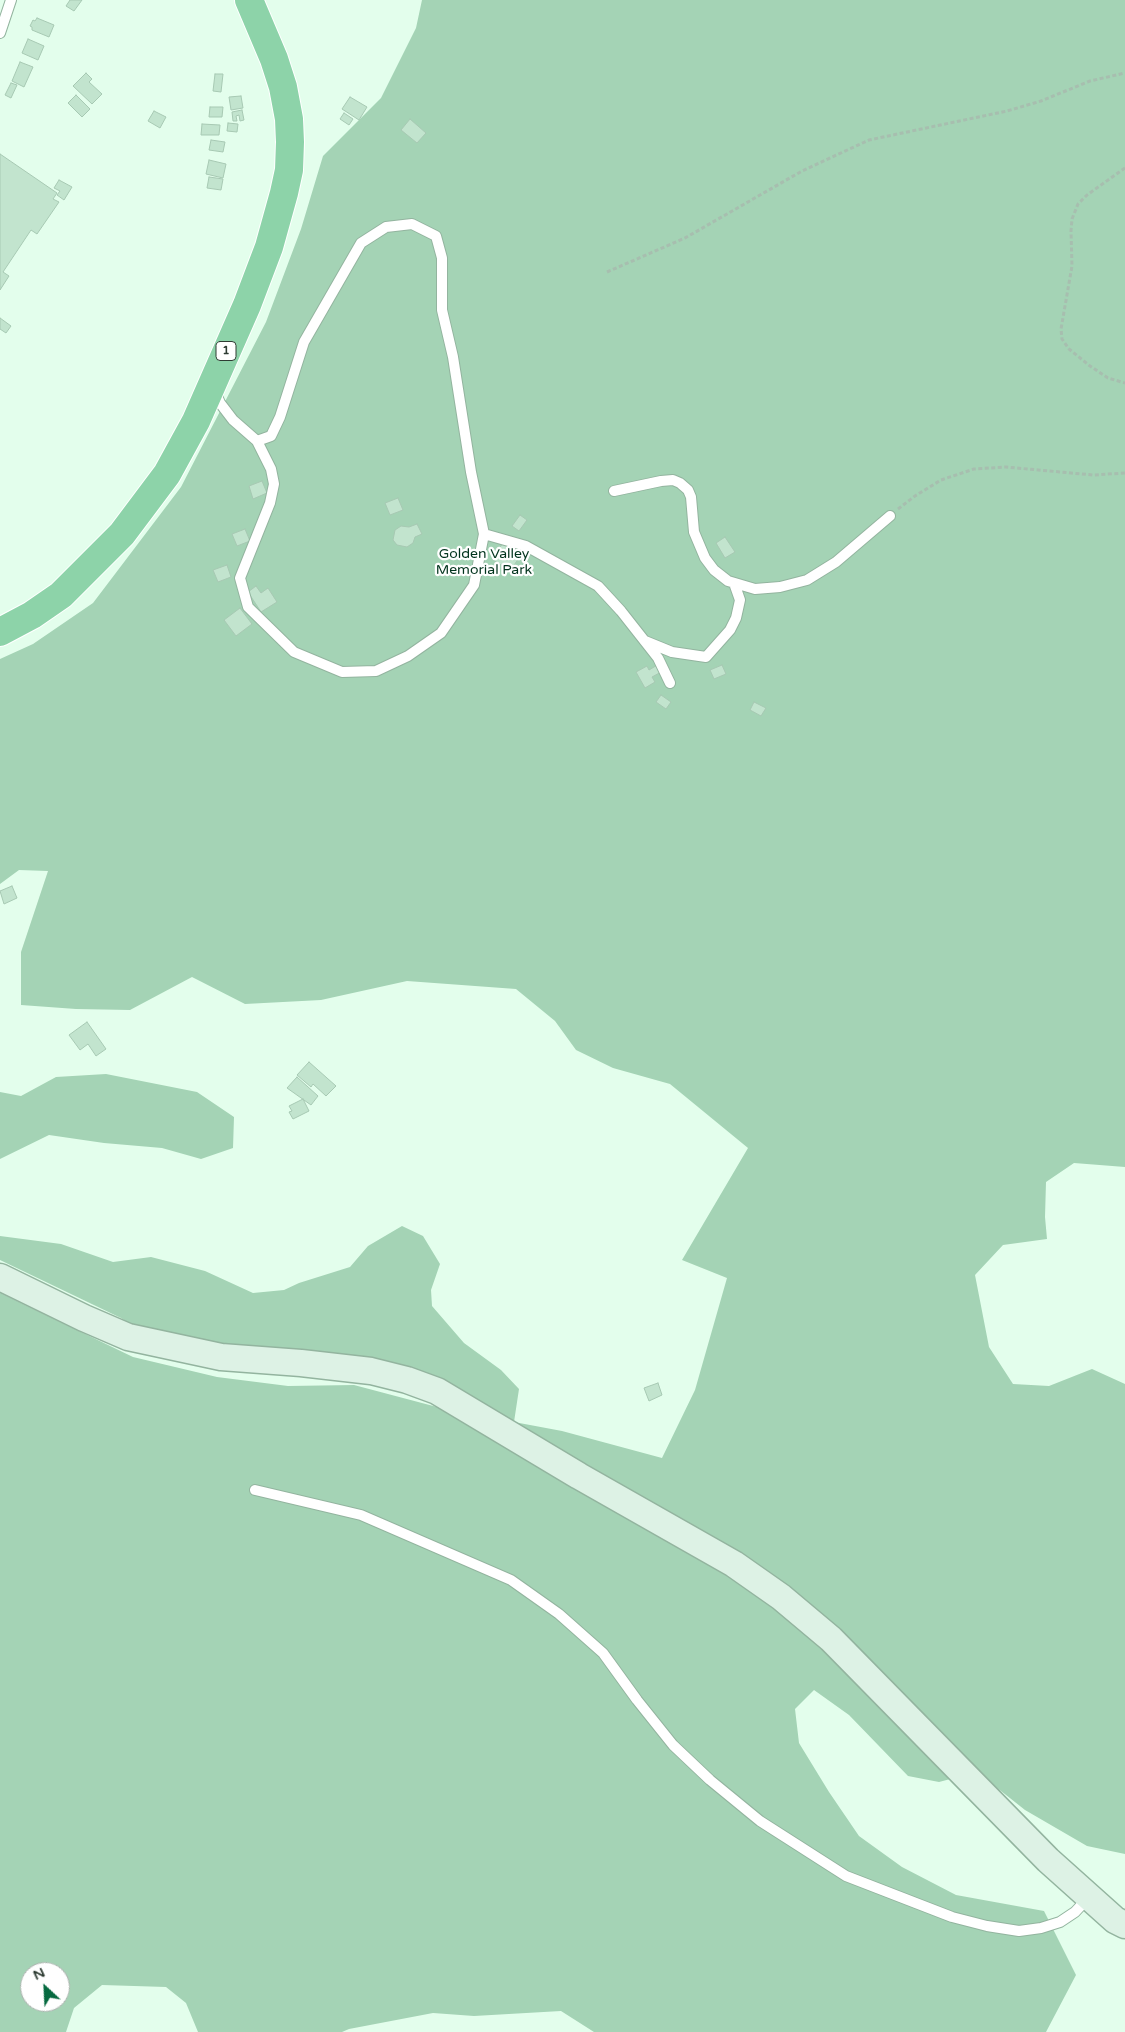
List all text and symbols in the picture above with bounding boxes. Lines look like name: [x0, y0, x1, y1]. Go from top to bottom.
road number: 1: [216, 342, 236, 361]
park label: Golden Valley Memorial Park: [436, 546, 532, 578]
north arrow: [20, 1962, 70, 2012]
text: N: [30, 1964, 48, 1984]

